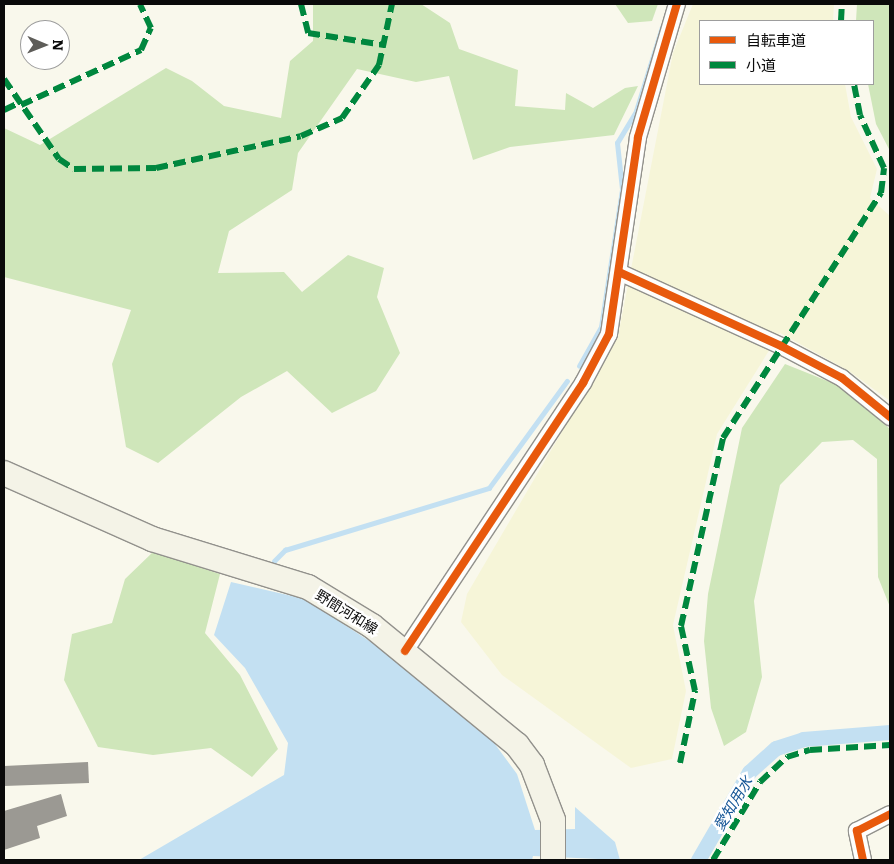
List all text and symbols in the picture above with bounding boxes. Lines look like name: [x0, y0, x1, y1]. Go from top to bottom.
north arrow: [20, 20, 70, 70]
legend: [699, 20, 874, 85]
text: 自転車道: [746, 28, 806, 51]
text: N: [49, 39, 69, 51]
text: 小道: [746, 53, 776, 76]
street label: 野間河和線: [313, 585, 381, 637]
water label: 愛知用水: [709, 773, 755, 833]

